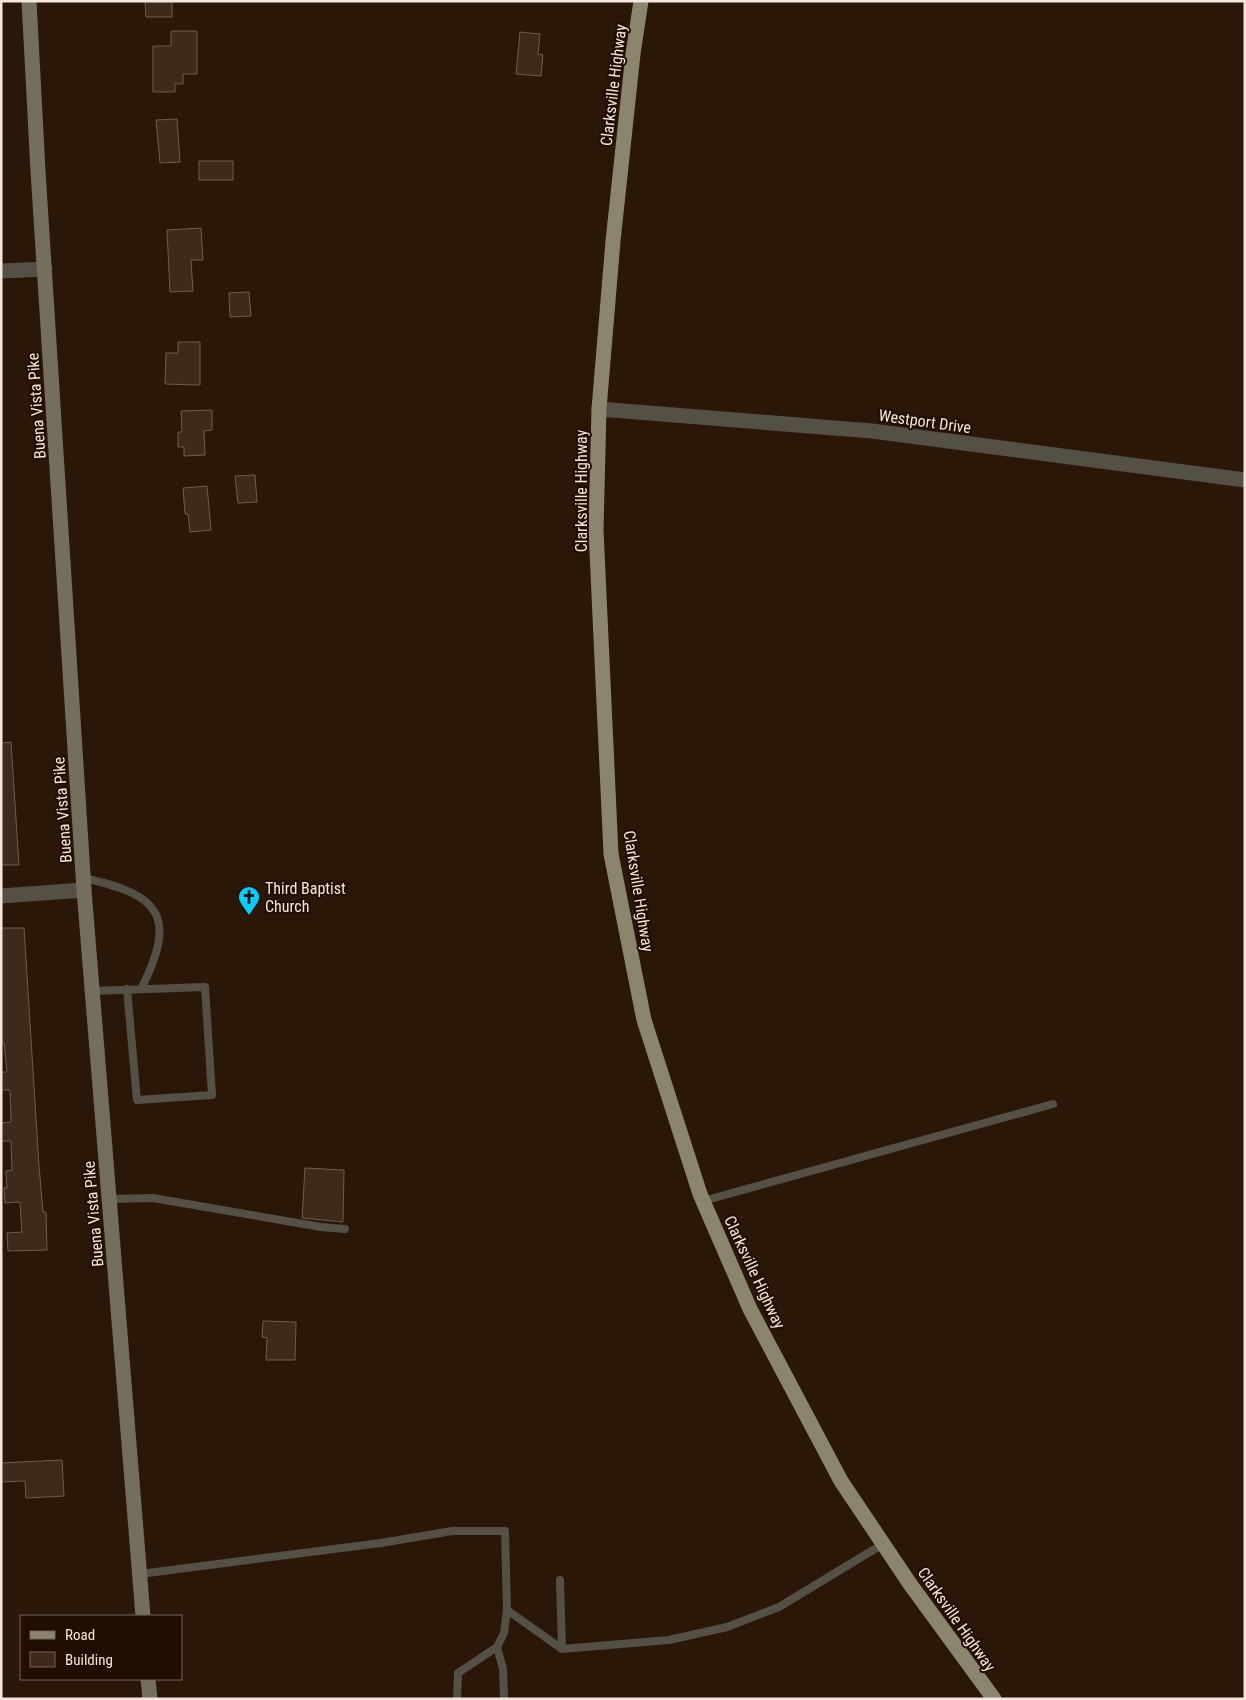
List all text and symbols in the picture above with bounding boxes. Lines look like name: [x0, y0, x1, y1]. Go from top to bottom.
street label: Clarksville Highway: [597, 23, 630, 147]
street label: Buena Vista Pike: [23, 352, 50, 460]
street label: Westport Drive: [878, 406, 972, 437]
street label: Clarksville Highway: [572, 429, 591, 552]
street label: Buena Vista Pike: [49, 756, 76, 864]
street label: Clarksville Highway: [620, 829, 658, 953]
place label: Third Baptist Church: [265, 879, 346, 916]
church icon: Third Baptist Church: [237, 885, 261, 916]
street label: Buena Vista Pike: [79, 1160, 108, 1268]
street label: Clarksville Highway: [720, 1213, 789, 1332]
street label: Clarksville Highway: [914, 1564, 1000, 1675]
legend: [20, 1615, 182, 1680]
text: Road: [65, 1626, 95, 1644]
text: Building: [65, 1651, 113, 1669]

